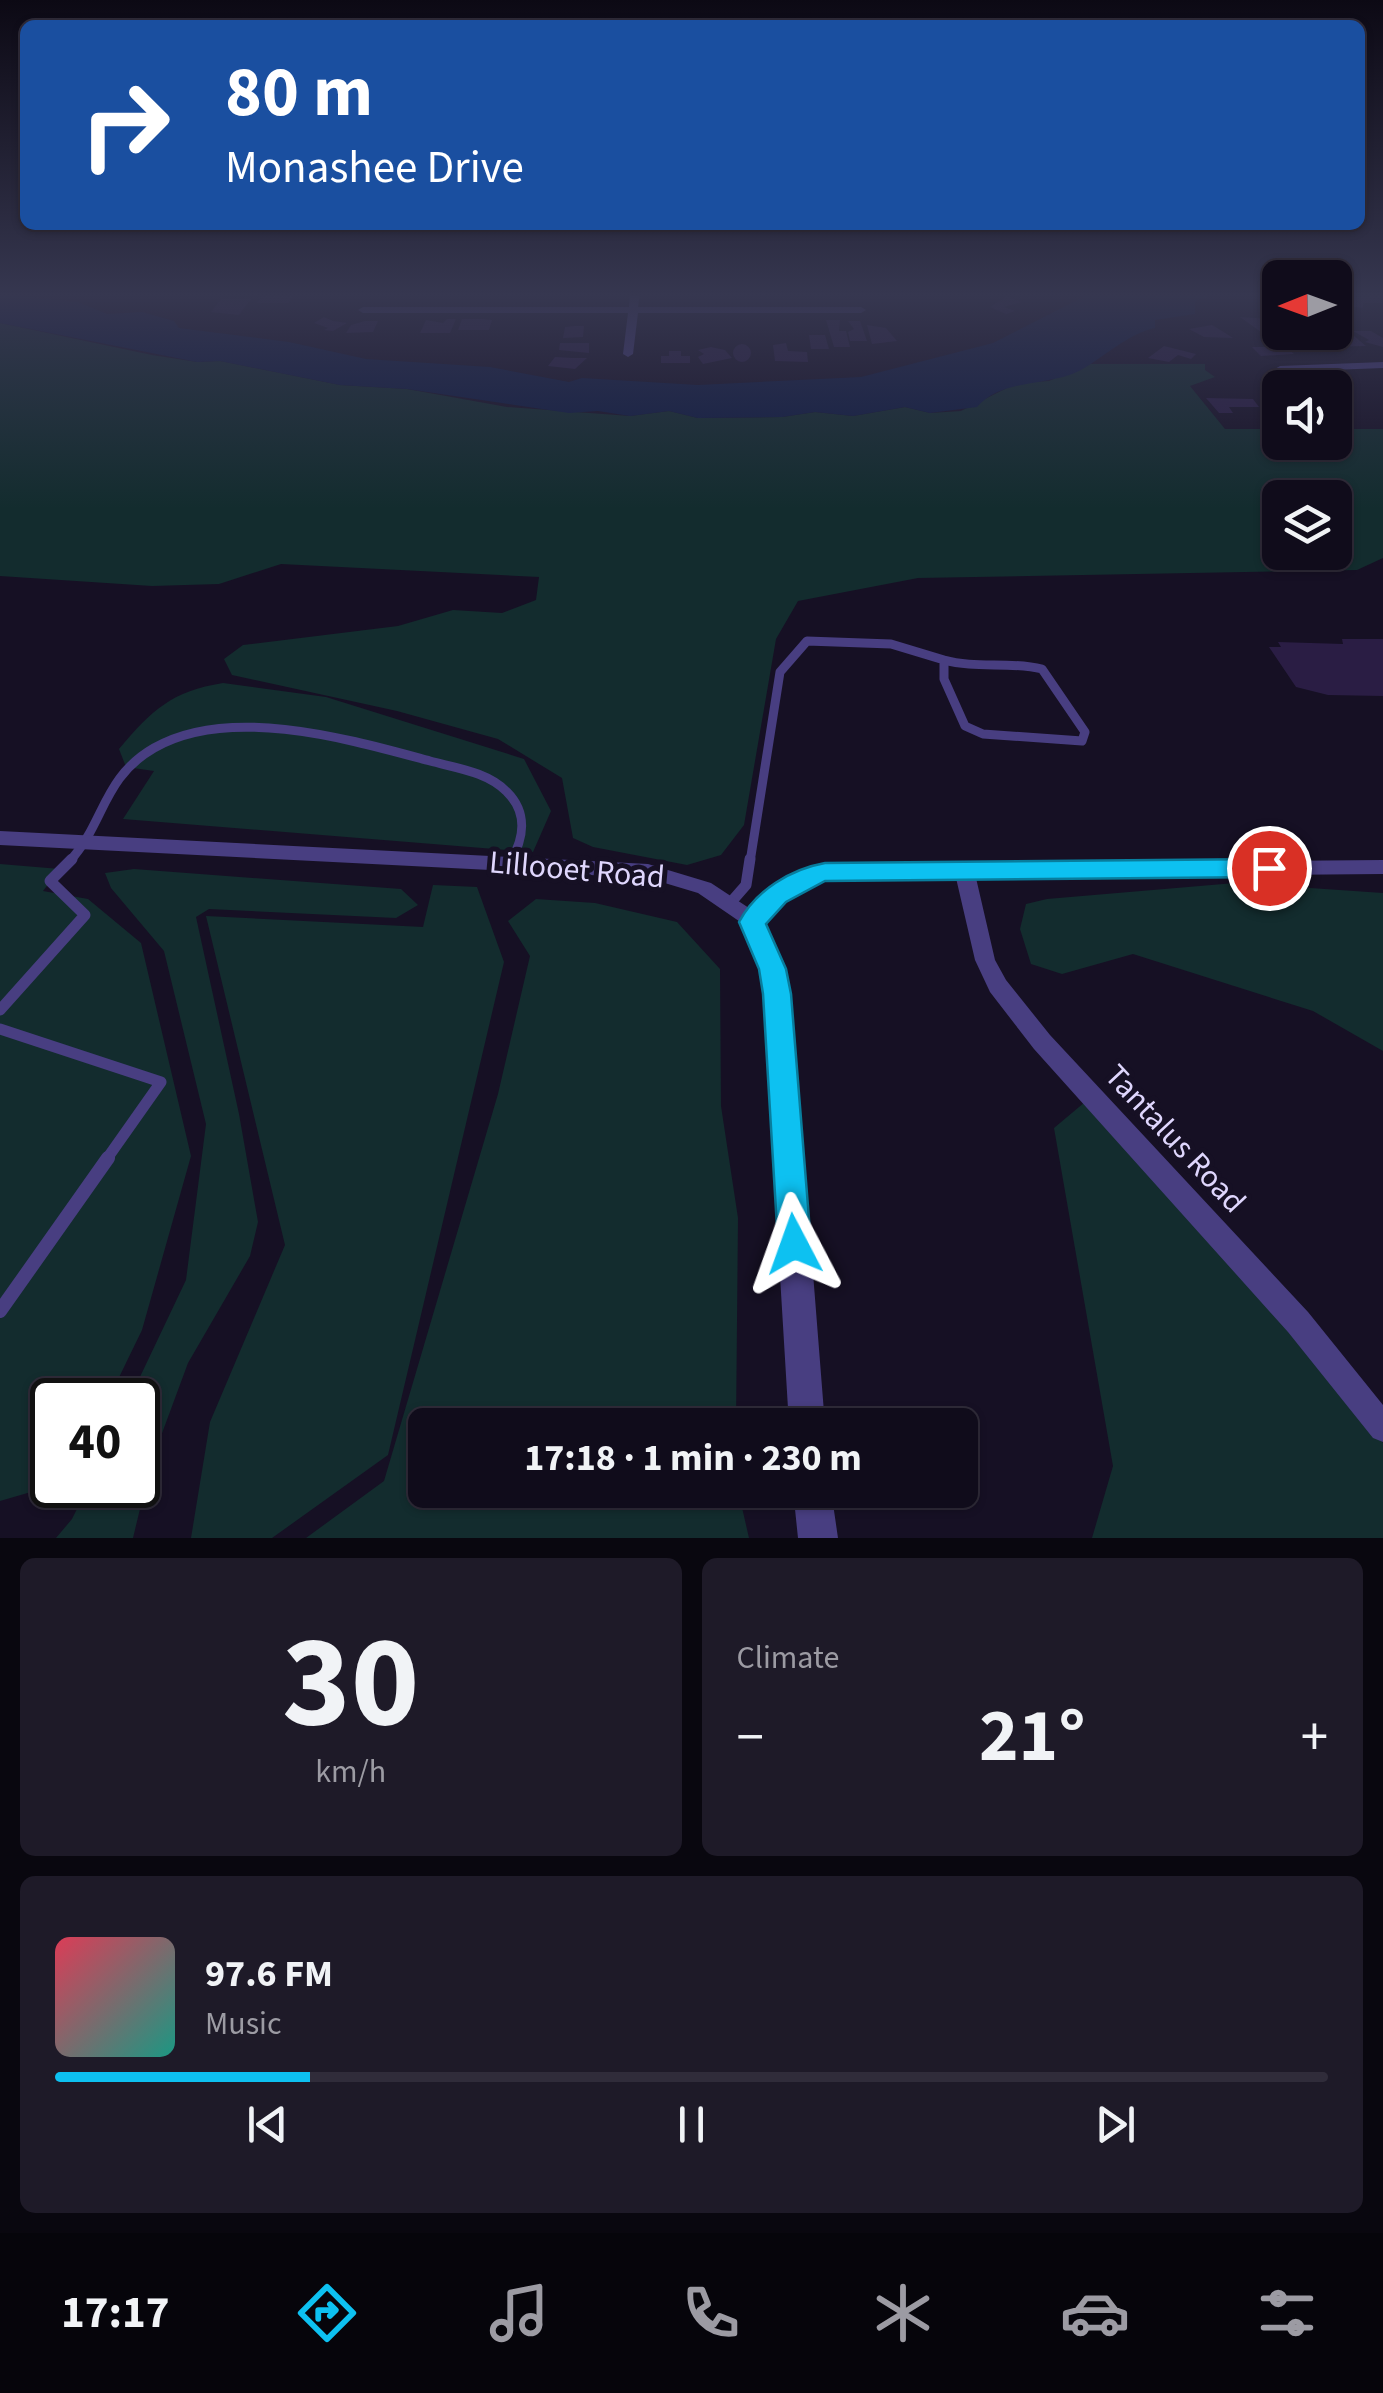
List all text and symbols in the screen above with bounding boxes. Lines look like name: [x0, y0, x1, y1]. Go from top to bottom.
text: 80 m: [225, 43, 373, 143]
icon: right: [60, 60, 190, 190]
text: Monashee Drive: [225, 136, 524, 200]
north arrow: [1262, 260, 1352, 350]
map controls: [1262, 260, 1352, 570]
button: sound: [1262, 370, 1352, 460]
button: layers: [1262, 480, 1352, 570]
pin: [1227, 826, 1312, 911]
street label: Lillooet Road: [487, 839, 667, 901]
icon: arrive: [1242, 841, 1297, 896]
street label: Tantalus Road: [1094, 1054, 1256, 1224]
position arrow: [742, 1192, 846, 1296]
speed limit sign: 40: [30, 1378, 160, 1508]
text: 17:18 · 1 min · 230 m: [524, 1431, 862, 1485]
text: 30: [282, 1591, 419, 1776]
text: Climate: [737, 1635, 839, 1681]
text: 21°: [979, 1683, 1086, 1790]
text: −: [737, 1699, 764, 1777]
text: +: [1301, 1699, 1328, 1777]
text: km/h: [315, 1749, 386, 1795]
text: 97.6 FM: [205, 1947, 333, 2001]
text: Music: [205, 2001, 282, 2047]
icon: previous: [240, 2097, 295, 2152]
icon: pause: [664, 2097, 719, 2152]
icon: next: [1088, 2097, 1143, 2152]
icon: directions: [292, 2278, 362, 2348]
icon: music: [484, 2278, 554, 2348]
icon: phone: [676, 2278, 746, 2348]
icon: climate: [868, 2278, 938, 2348]
icon: car: [1060, 2278, 1130, 2348]
icon: filters: [1252, 2278, 1322, 2348]
text: 17:17: [61, 2281, 170, 2345]

